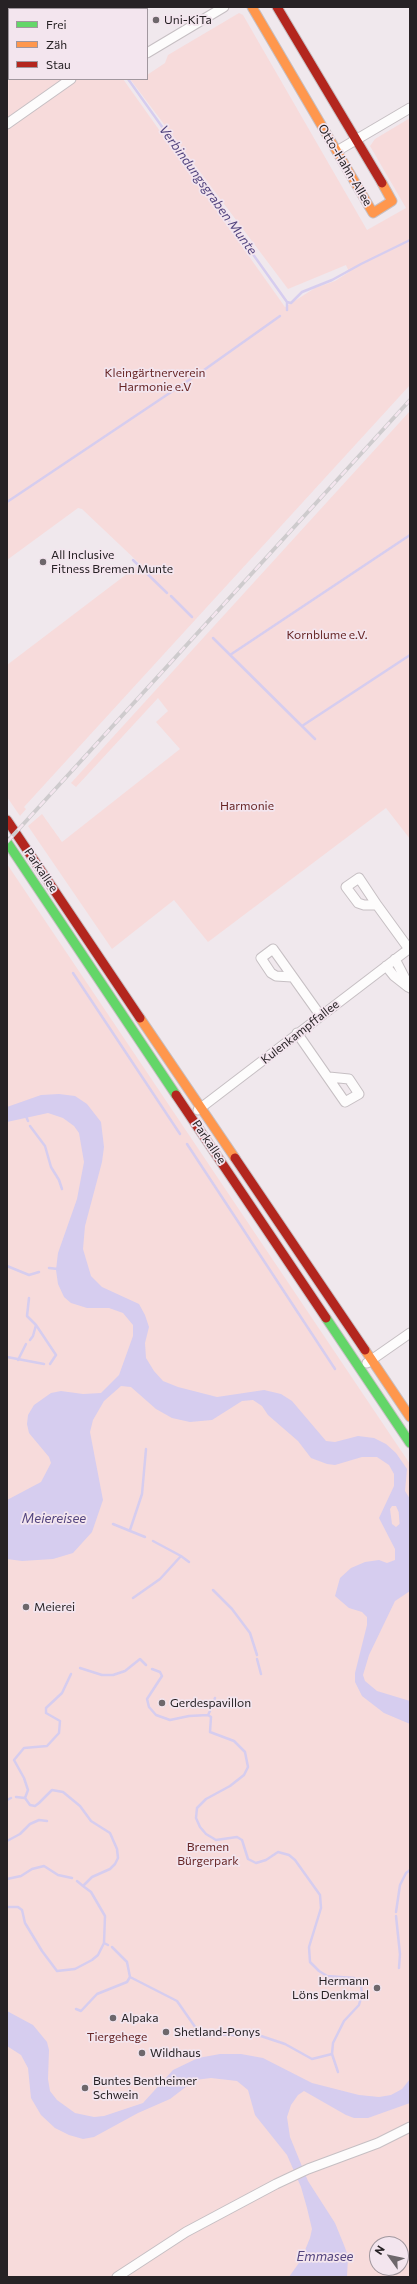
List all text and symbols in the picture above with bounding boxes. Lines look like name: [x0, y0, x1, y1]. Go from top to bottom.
legend: [8, 8, 148, 80]
place label: Uni-KiTa: [164, 13, 212, 27]
marker: Uni-KiTa: [151, 15, 161, 25]
text: Frei: [46, 17, 67, 31]
text: Zäh: [46, 37, 67, 51]
text: Stau: [46, 57, 71, 71]
water label: Verbindungsgraben Munte: [156, 122, 260, 258]
street label: Otto-Hahn-Allee: [315, 122, 375, 208]
park label: Kleingärtnerverein Harmonie e.V: [105, 366, 205, 394]
place label: All Inclusive Fitness Bremen Munte: [51, 548, 173, 576]
marker: All Inclusive Fitness Bremen Munte: [38, 557, 48, 567]
park label: Kornblume e.V.: [286, 628, 368, 642]
park label: Harmonie: [220, 799, 274, 813]
street label: Parkallee: [21, 845, 61, 895]
street label: Kulenkampffallee: [258, 997, 342, 1067]
street label: Parkallee: [189, 1117, 229, 1167]
water label: Meiereisee: [22, 1511, 86, 1527]
place label: Meierei: [34, 1600, 75, 1614]
marker: Meierei: [21, 1602, 31, 1612]
place label: Gerdespavillon: [170, 1696, 251, 1710]
marker: Gerdespavillon: [157, 1698, 167, 1708]
park label: Bremen Bürgerpark: [177, 1840, 239, 1868]
place label: Hermann Löns Denkmal: [292, 1974, 369, 2002]
marker: Hermann Löns Denkmal: [372, 1983, 382, 1993]
place label: Alpaka: [121, 2011, 158, 2025]
marker: Alpaka: [108, 2013, 118, 2023]
place label: Shetland-Ponys: [174, 2025, 260, 2039]
marker: Shetland-Ponys: [161, 2027, 171, 2037]
park label: Tiergehege: [87, 2030, 147, 2044]
place label: Wildhaus: [150, 2046, 201, 2060]
marker: Wildhaus: [137, 2048, 147, 2058]
place label: Buntes Bentheimer Schwein: [93, 2074, 197, 2102]
marker: Buntes Bentheimer Schwein: [80, 2083, 90, 2093]
north arrow: [369, 2236, 409, 2276]
text: N: [372, 2243, 387, 2257]
water label: Emmasee: [297, 2249, 353, 2265]

